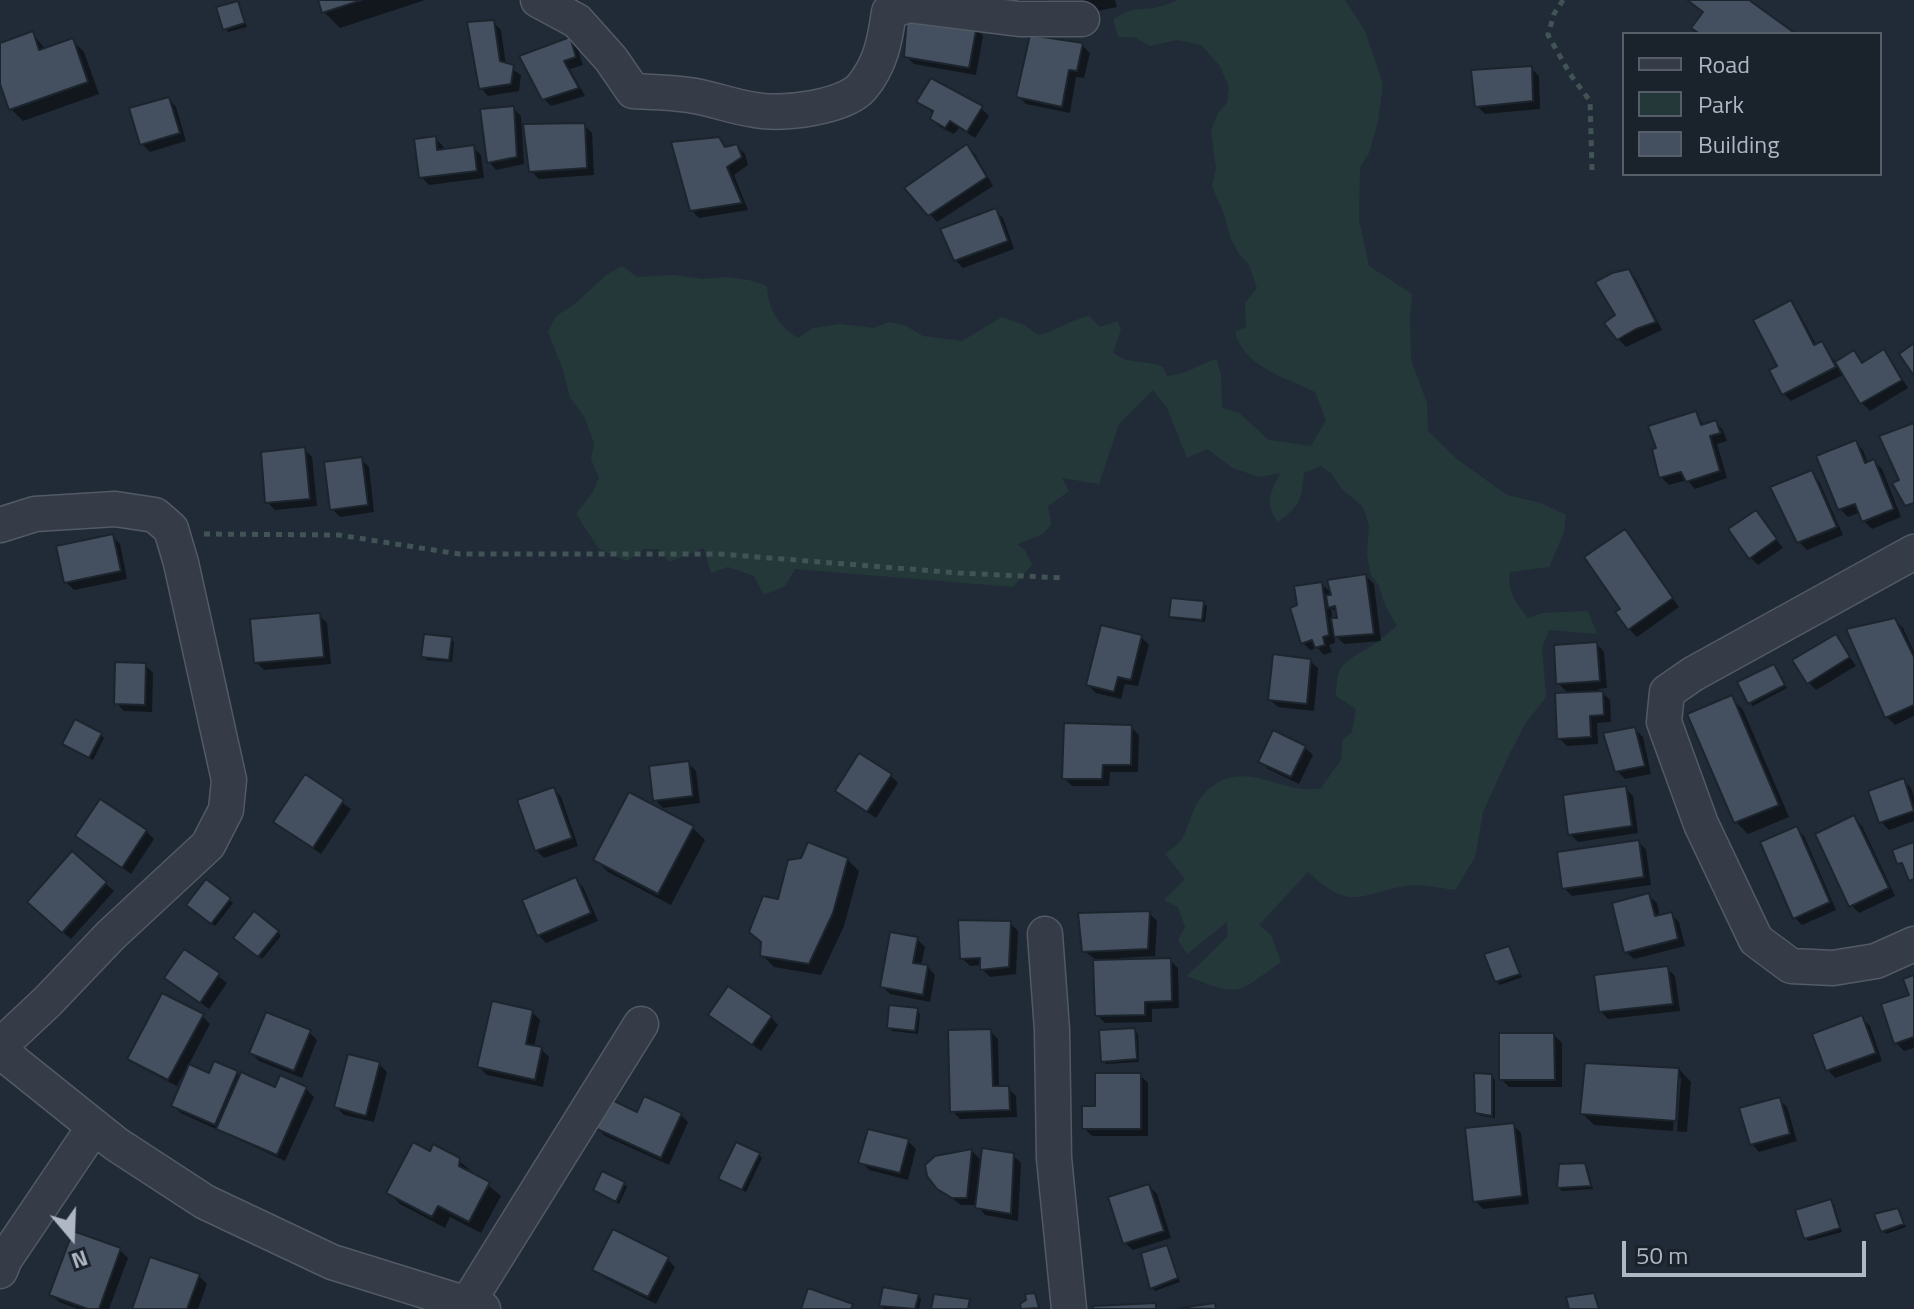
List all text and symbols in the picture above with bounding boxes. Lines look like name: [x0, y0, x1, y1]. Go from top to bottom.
legend: [1622, 32, 1882, 176]
text: Road: [1698, 46, 1750, 82]
text: Park: [1698, 86, 1744, 122]
text: Building: [1698, 126, 1780, 162]
north arrow: [32, 1197, 112, 1277]
scale bar: [1626, 1225, 1870, 1275]
text: 50 m: [1636, 1237, 1688, 1273]
text: N: [67, 1241, 93, 1278]

